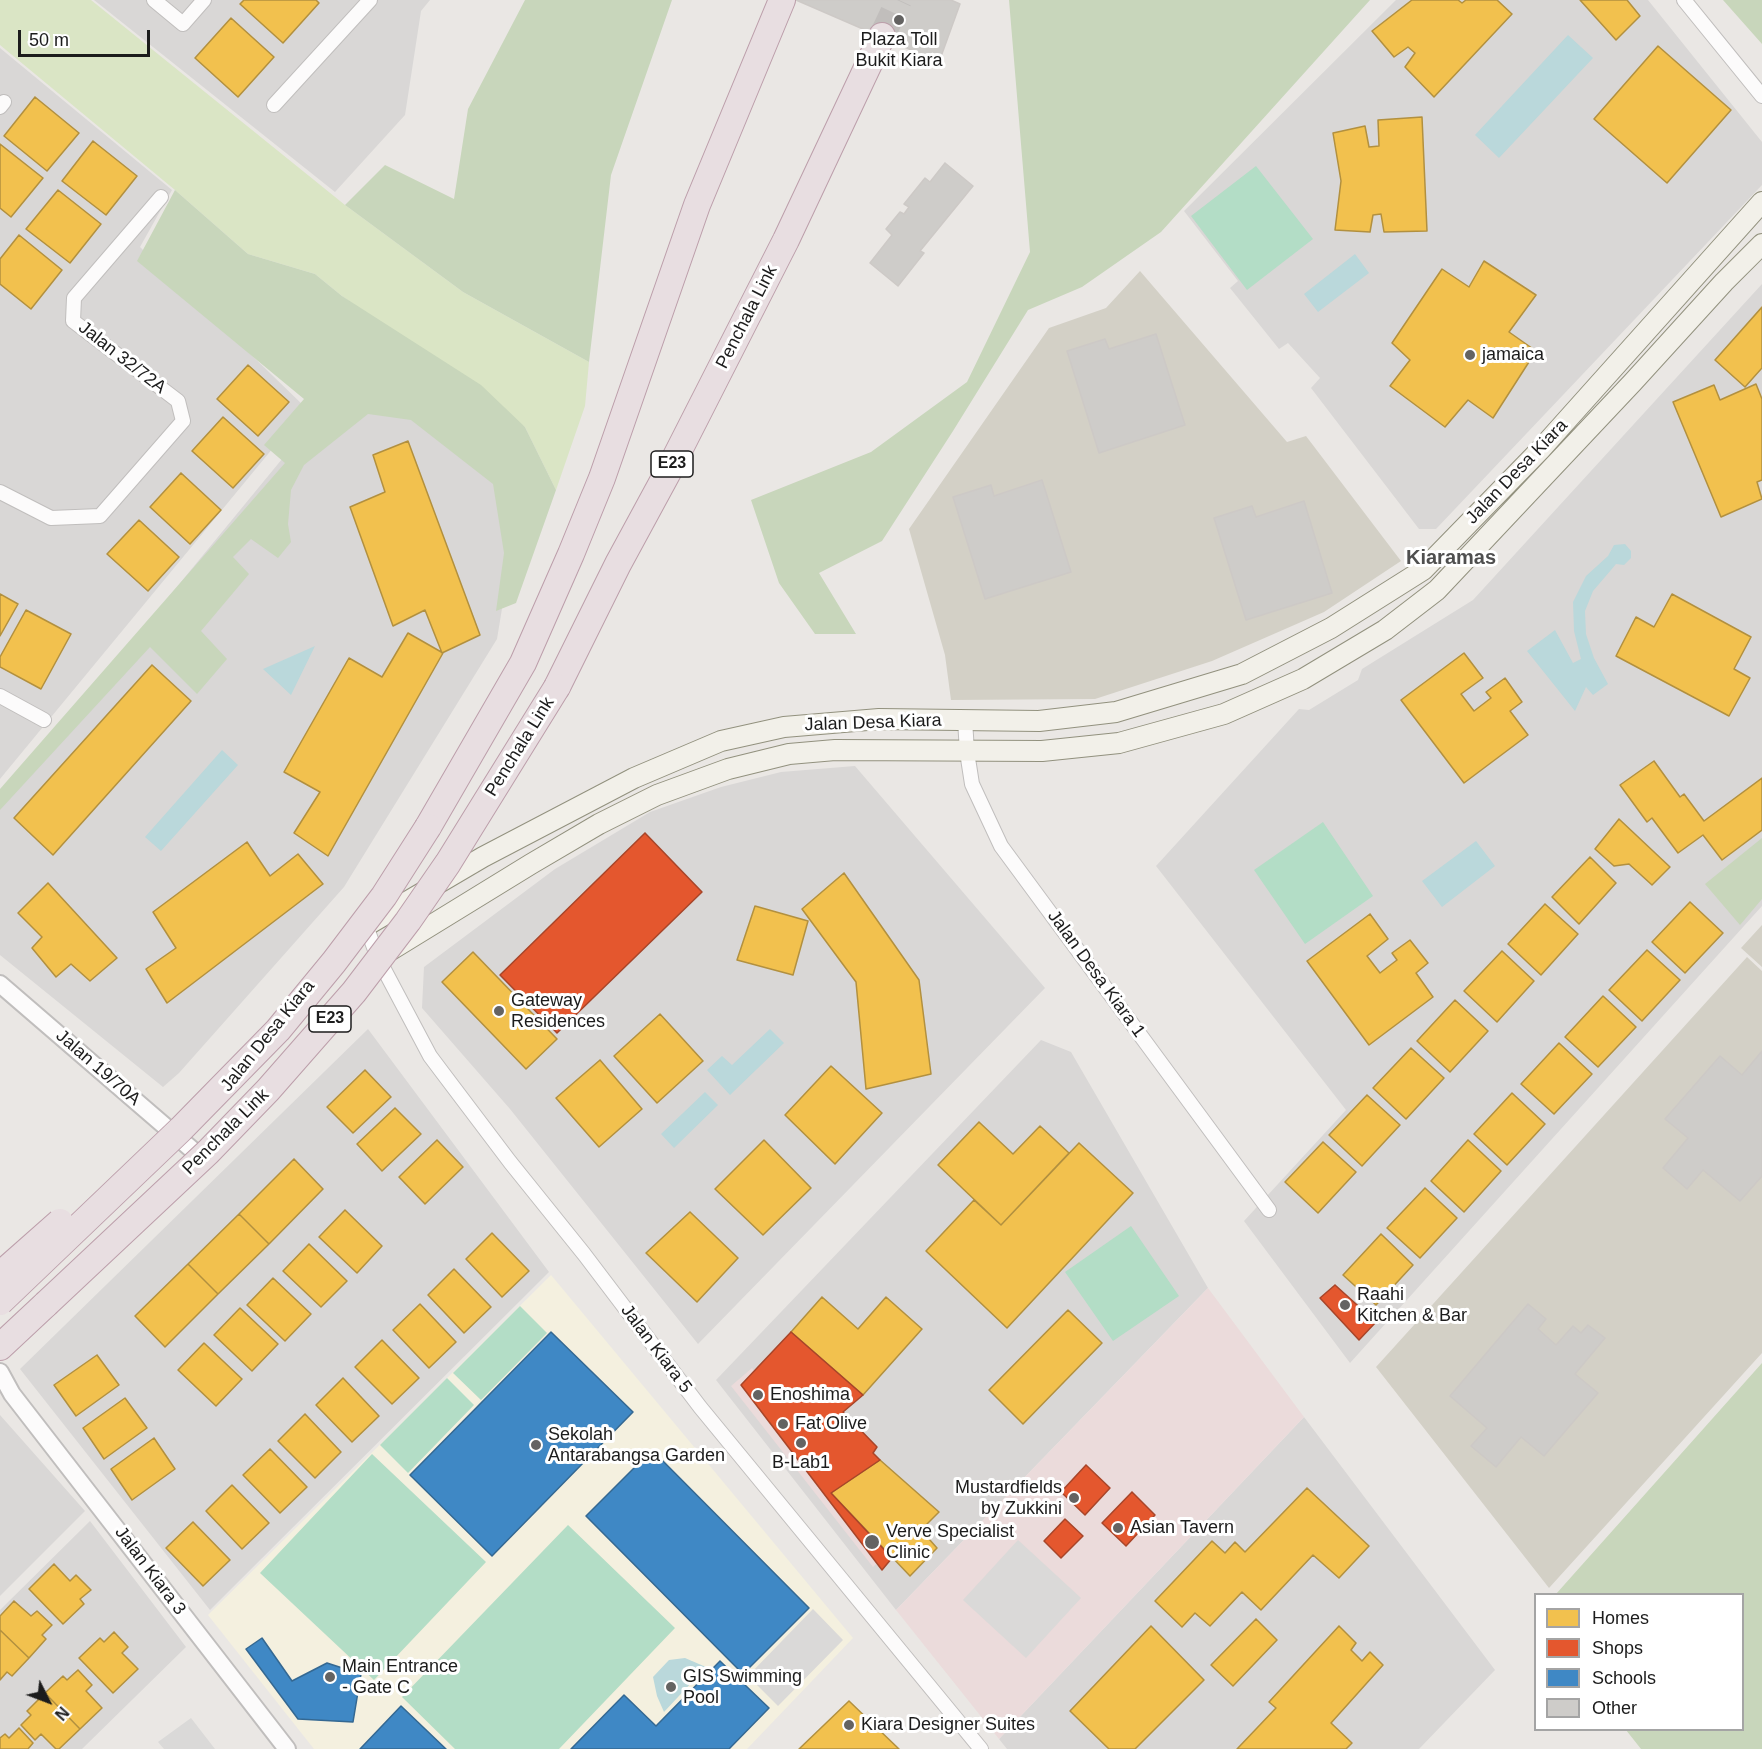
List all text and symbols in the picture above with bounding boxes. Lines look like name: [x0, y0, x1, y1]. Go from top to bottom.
marker: Plaza Toll Bukit Kiara: [892, 13, 906, 27]
scale bar: [21, 18, 153, 56]
place label: Plaza Toll Bukit Kiara: [855, 29, 943, 72]
text: 50 m: [29, 30, 69, 50]
street label: Penchala Link: [712, 262, 782, 372]
street label: Jalan 32/72A: [74, 317, 170, 399]
place label: jamaica: [1482, 344, 1544, 366]
marker: jamaica: [1463, 348, 1477, 362]
street label: Jalan Desa Kiara: [1462, 415, 1572, 529]
road number: E23: [651, 451, 693, 477]
district label: Kiaramas: [1406, 546, 1496, 570]
street label: Penchala Link: [481, 693, 559, 801]
street label: Jalan Desa Kiara: [804, 710, 942, 736]
street label: Jalan Desa Kiara 1: [1043, 906, 1149, 1042]
street label: Jalan Desa Kiara: [216, 976, 320, 1096]
place label: Gateway Residences: [511, 990, 605, 1032]
marker: Gateway Residences: [492, 1004, 506, 1018]
road number: E23: [309, 1006, 351, 1032]
street label: Jalan 19/70A: [51, 1025, 145, 1111]
street label: Penchala Link: [178, 1084, 274, 1180]
place label: Raahi Kitchen & Bar: [1357, 1284, 1467, 1326]
marker: Raahi Kitchen & Bar: [1338, 1298, 1352, 1312]
street label: Jalan Kiara 5: [616, 1301, 696, 1397]
place label: Enoshima: [770, 1384, 850, 1406]
marker: Enoshima: [751, 1388, 765, 1402]
place label: Fat Olive: [795, 1413, 867, 1435]
marker: Fat Olive: [776, 1417, 790, 1431]
place label: Sekolah Antarabangsa Garden: [548, 1424, 725, 1466]
marker: B-Lab1: [794, 1436, 808, 1450]
marker: Sekolah Antarabangsa Garden: [529, 1438, 543, 1452]
place label: B-Lab1: [772, 1452, 830, 1474]
place label: Mustardfields by Zukkini: [955, 1477, 1062, 1520]
marker: Mustardfields by Zukkini: [1067, 1491, 1081, 1505]
place label: Asian Tavern: [1130, 1517, 1234, 1539]
place label: Verve Specialist Clinic: [886, 1521, 1014, 1564]
marker: Asian Tavern: [1111, 1521, 1125, 1535]
street label: Jalan Kiara 3: [110, 1523, 190, 1619]
marker: Verve Specialist Clinic: [863, 1533, 881, 1551]
legend: [1534, 1593, 1744, 1731]
text: Homes: [1592, 1608, 1649, 1628]
text: Shops: [1592, 1638, 1643, 1658]
place label: Main Entrance - Gate C: [342, 1656, 458, 1698]
place label: GIS Swimming Pool: [683, 1666, 802, 1708]
text: Schools: [1592, 1668, 1656, 1688]
marker: Main Entrance - Gate C: [323, 1670, 337, 1684]
north arrow: [18, 1671, 78, 1731]
marker: GIS Swimming Pool: [664, 1680, 678, 1694]
text: Other: [1592, 1698, 1637, 1718]
text: N: [52, 1703, 72, 1723]
place label: Kiara Designer Suites: [861, 1714, 1035, 1736]
marker: Kiara Designer Suites: [842, 1718, 856, 1732]

